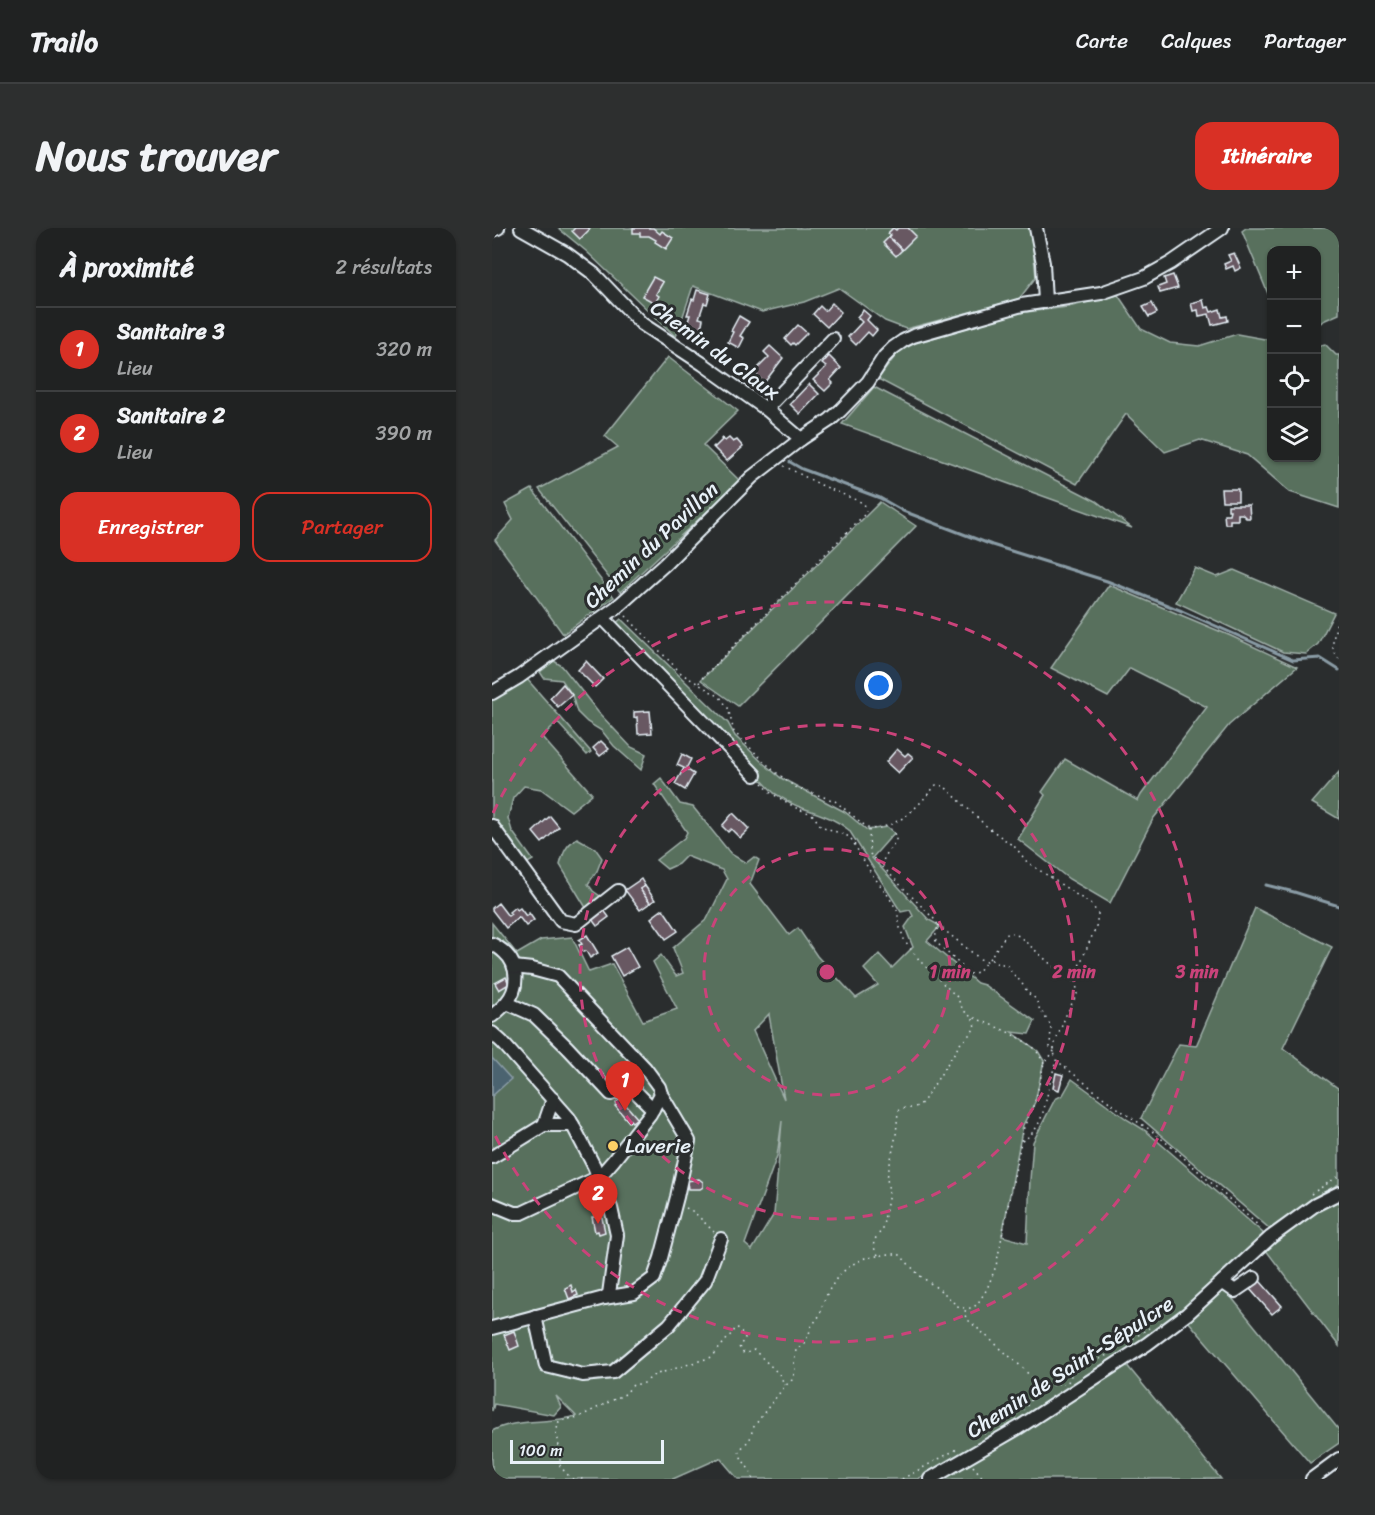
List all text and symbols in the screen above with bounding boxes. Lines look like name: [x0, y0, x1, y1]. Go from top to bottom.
text: Trailo: [30, 17, 98, 66]
text: Carte: [1076, 22, 1128, 60]
text: Calques: [1161, 22, 1231, 60]
text: Partager: [1264, 22, 1345, 60]
text: Nous trouver: [36, 119, 276, 193]
button: Itinéraire: [1195, 122, 1339, 190]
text: À proximité: [60, 244, 194, 290]
map controls: [1267, 246, 1321, 462]
button: +: [1267, 246, 1321, 300]
text: 2 résultats: [335, 250, 432, 285]
street label: Chemin du Claux: [642, 290, 788, 411]
button: −: [1267, 300, 1321, 354]
text: Sanitaire 3: [117, 312, 225, 351]
text: 1: [75, 332, 84, 367]
text: 320 m: [376, 332, 432, 367]
text: Lieu: [117, 351, 153, 386]
button: locate: [1267, 354, 1321, 408]
text: Sanitaire 2: [117, 396, 225, 435]
button: layers: [1267, 408, 1321, 462]
text: 2: [74, 416, 85, 451]
text: 390 m: [376, 416, 432, 451]
text: Lieu: [117, 435, 153, 470]
street label: Chemin du Pavillon: [574, 472, 728, 618]
button: Enregistrer: [60, 492, 240, 562]
button: Partager: [252, 492, 432, 562]
your location: [864, 671, 893, 700]
text: 1 min: [930, 956, 971, 988]
text: 2 min: [1051, 956, 1096, 988]
text: 3 min: [1174, 956, 1219, 988]
centre of rings: [817, 962, 837, 982]
pin: 1: [606, 1062, 644, 1111]
place label: Laverie: [625, 1127, 691, 1165]
marker: Laverie: [606, 1139, 620, 1153]
pin: 2: [578, 1174, 618, 1224]
street label: Chemin de Saint-Sépulcre: [958, 1285, 1182, 1449]
text: 100 m: [519, 1436, 563, 1465]
scale bar: [510, 1437, 664, 1464]

